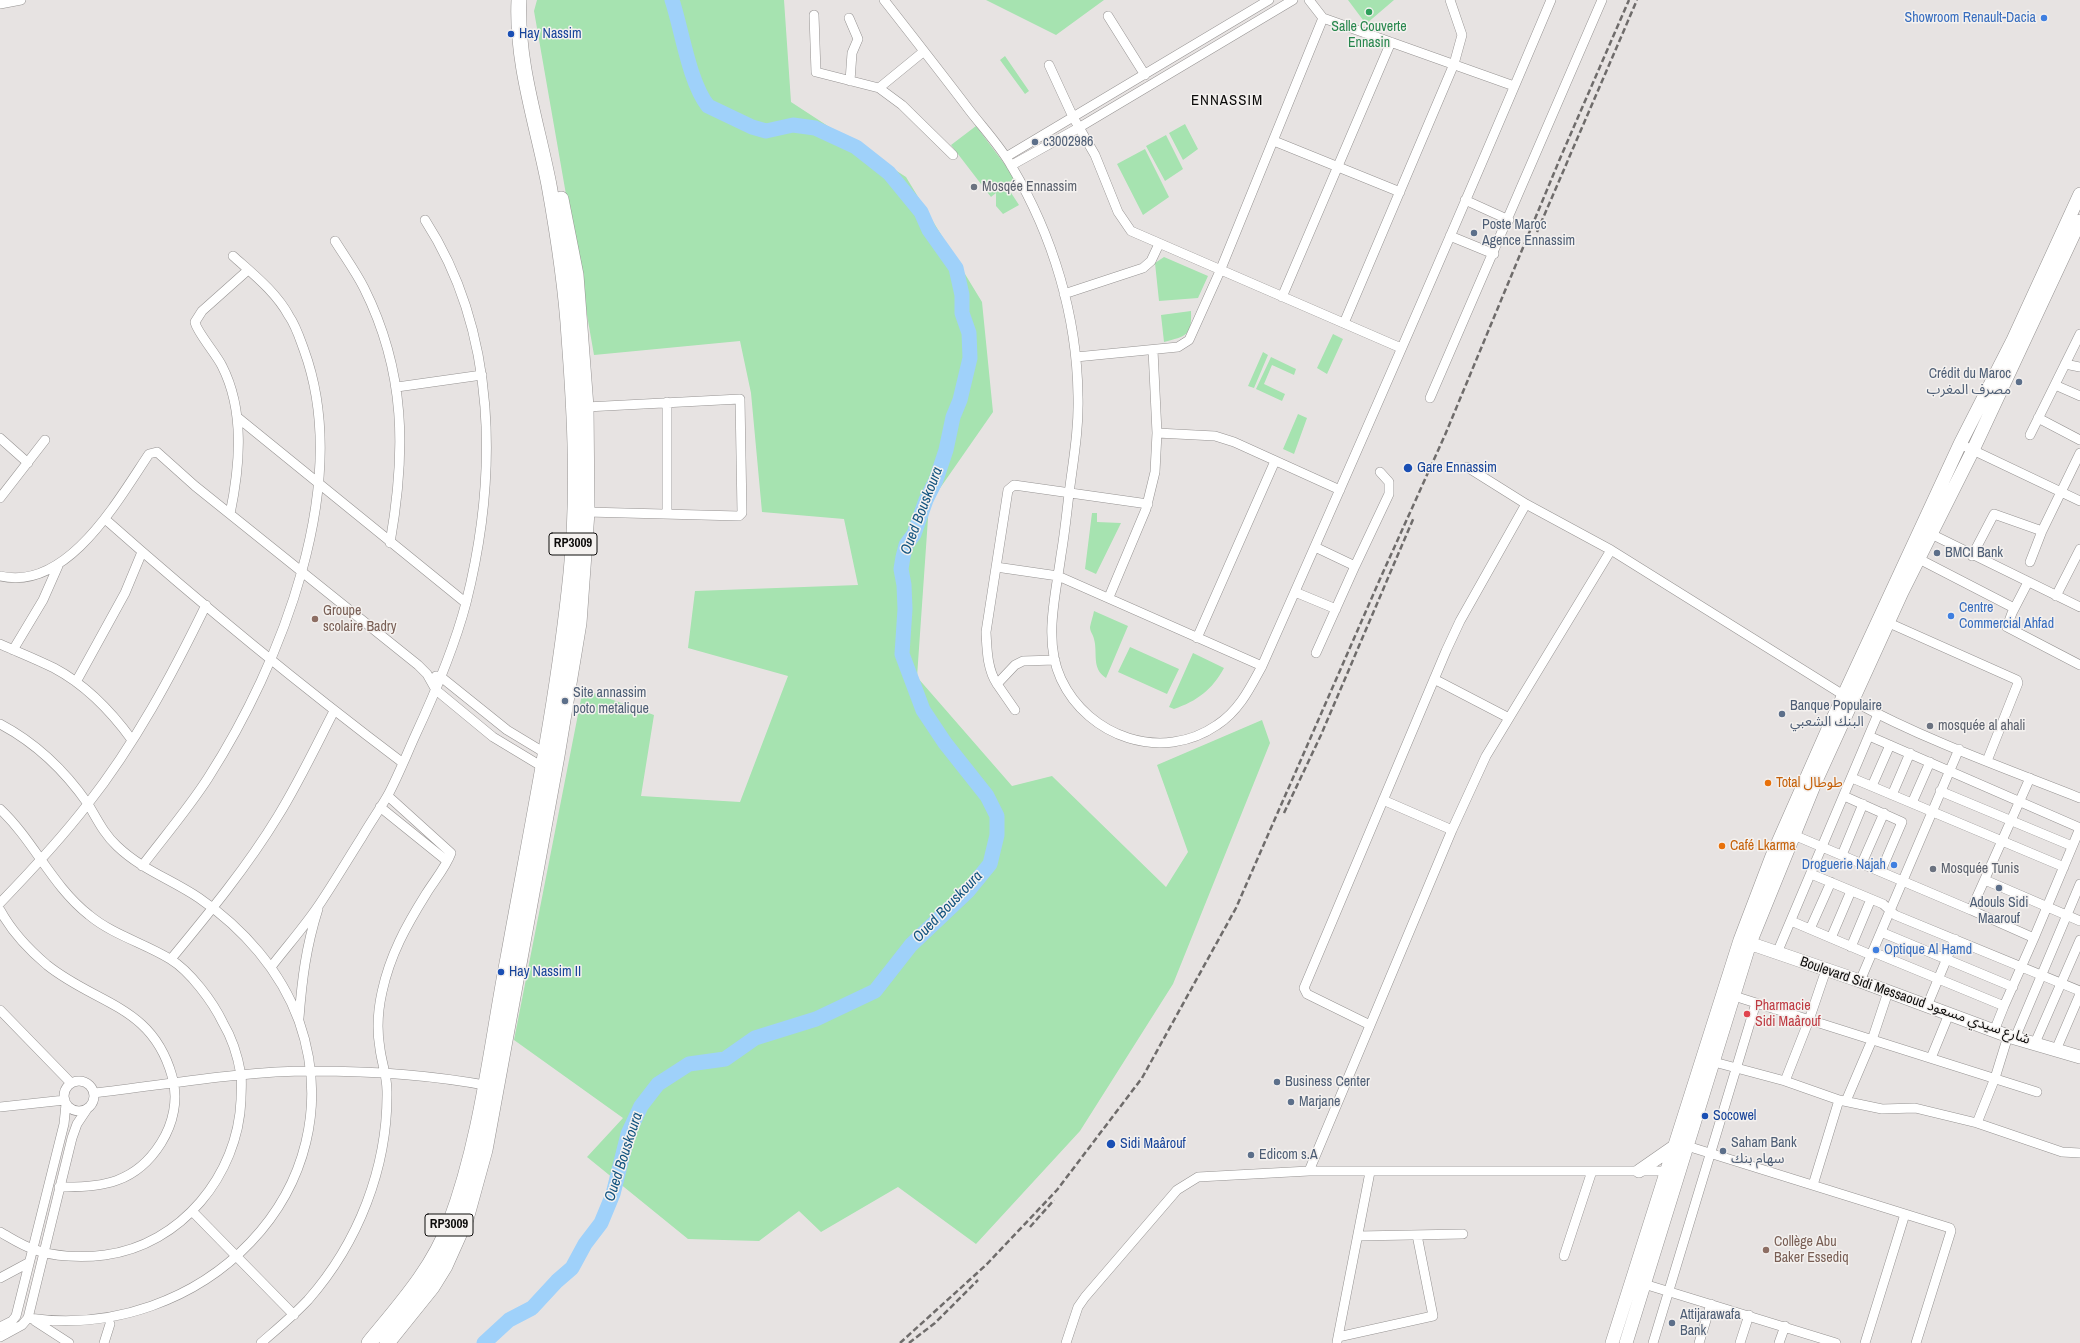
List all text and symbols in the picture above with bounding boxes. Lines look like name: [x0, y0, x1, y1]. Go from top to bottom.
marker: Salle Couverte Ennasin: [1364, 7, 1374, 17]
place label: Showroom Renault-Dacia: [1905, 10, 2036, 26]
marker: Showroom Renault-Dacia: [2039, 13, 2049, 23]
place label: Salle Couverte Ennasin: [1331, 19, 1407, 52]
place label: Hay Nassim: [519, 26, 582, 42]
marker: Hay Nassim: [506, 29, 516, 39]
district label: ENNASSIM: [1191, 92, 1263, 110]
place label: c3002986: [1043, 134, 1093, 150]
marker: c3002986: [1030, 137, 1040, 147]
place label: Mosqée Ennassim: [982, 179, 1077, 195]
marker: Mosqée Ennassim: [969, 182, 979, 192]
place label: Poste Maroc Agence Ennassim: [1482, 217, 1575, 250]
marker: Poste Maroc Agence Ennassim: [1469, 228, 1479, 238]
place label: Crédit du Maroc مصرف المغرب: [1926, 366, 2011, 398]
marker: Crédit du Maroc مصرف المغرب: [2014, 377, 2024, 387]
place label: Gare Ennassim: [1417, 460, 1497, 476]
marker: Gare Ennassim: [1402, 462, 1414, 474]
water label: Oued Bouskoura: [897, 465, 947, 557]
road number: RP3009: [549, 533, 597, 555]
place label: BMCI Bank: [1945, 545, 2003, 561]
marker: BMCI Bank: [1932, 548, 1942, 558]
place label: Centre Commercial Ahfad: [1959, 600, 2054, 632]
place label: Groupe scolaire Badry: [323, 603, 396, 636]
marker: Centre Commercial Ahfad: [1946, 611, 1956, 621]
marker: Groupe scolaire Badry: [310, 614, 320, 624]
place label: Site annassim poto metalique: [573, 685, 649, 718]
marker: Site annassim poto metalique: [560, 696, 570, 706]
place label: Banque Populaire البنك الشعبي: [1790, 698, 1882, 730]
marker: Banque Populaire البنك الشعبي: [1777, 709, 1787, 719]
place label: mosquée al ahali: [1938, 718, 2025, 734]
marker: mosquée al ahali: [1925, 721, 1935, 731]
place label: Total طوطال: [1776, 775, 1843, 791]
marker: Total طوطال: [1763, 778, 1773, 788]
place label: Café Lkarma: [1730, 838, 1796, 854]
marker: Café Lkarma: [1717, 841, 1727, 851]
place label: Droguerie Najah: [1802, 857, 1886, 873]
marker: Droguerie Najah: [1889, 860, 1899, 870]
place label: Mosquée Tunis: [1941, 861, 2019, 877]
marker: Mosquée Tunis: [1928, 864, 1938, 874]
water label: Oued Bouskoura: [909, 868, 987, 946]
marker: Adouls Sidi Maarouf: [1994, 883, 2004, 893]
place label: Adouls Sidi Maarouf: [1970, 895, 2028, 928]
place label: Optique Al Hamd: [1884, 942, 1972, 958]
marker: Optique Al Hamd: [1871, 945, 1881, 955]
street label: Boulevard Sidi Messaoud شارع سيدي مسعود: [1798, 954, 2032, 1048]
place label: Hay Nassim II: [509, 964, 581, 980]
marker: Hay Nassim II: [496, 967, 506, 977]
place label: Pharmacie Sidi Maârouf: [1755, 998, 1821, 1030]
marker: Pharmacie Sidi Maârouf: [1742, 1009, 1752, 1019]
place label: Business Center: [1285, 1074, 1370, 1090]
marker: Business Center: [1272, 1077, 1282, 1087]
place label: Marjane: [1299, 1094, 1340, 1110]
marker: Marjane: [1286, 1097, 1296, 1107]
place label: Socowel: [1713, 1108, 1756, 1124]
water label: Oued Bouskoura: [601, 1110, 647, 1204]
marker: Socowel: [1700, 1111, 1710, 1121]
place label: Saham Bank سهام بنك: [1731, 1135, 1797, 1168]
place label: Sidi Maârouf: [1120, 1136, 1186, 1152]
marker: Sidi Maârouf: [1105, 1138, 1117, 1150]
marker: Saham Bank سهام بنك: [1718, 1146, 1728, 1156]
place label: Edicom s.A: [1259, 1147, 1318, 1163]
marker: Edicom s.A: [1246, 1150, 1256, 1160]
road number: RP3009: [425, 1214, 473, 1236]
place label: Collège Abu Baker Essediq: [1774, 1234, 1849, 1266]
marker: Collège Abu Baker Essediq: [1761, 1245, 1771, 1255]
place label: Attijarawafa Bank: [1680, 1307, 1741, 1340]
marker: Attijarawafa Bank: [1667, 1318, 1677, 1328]

